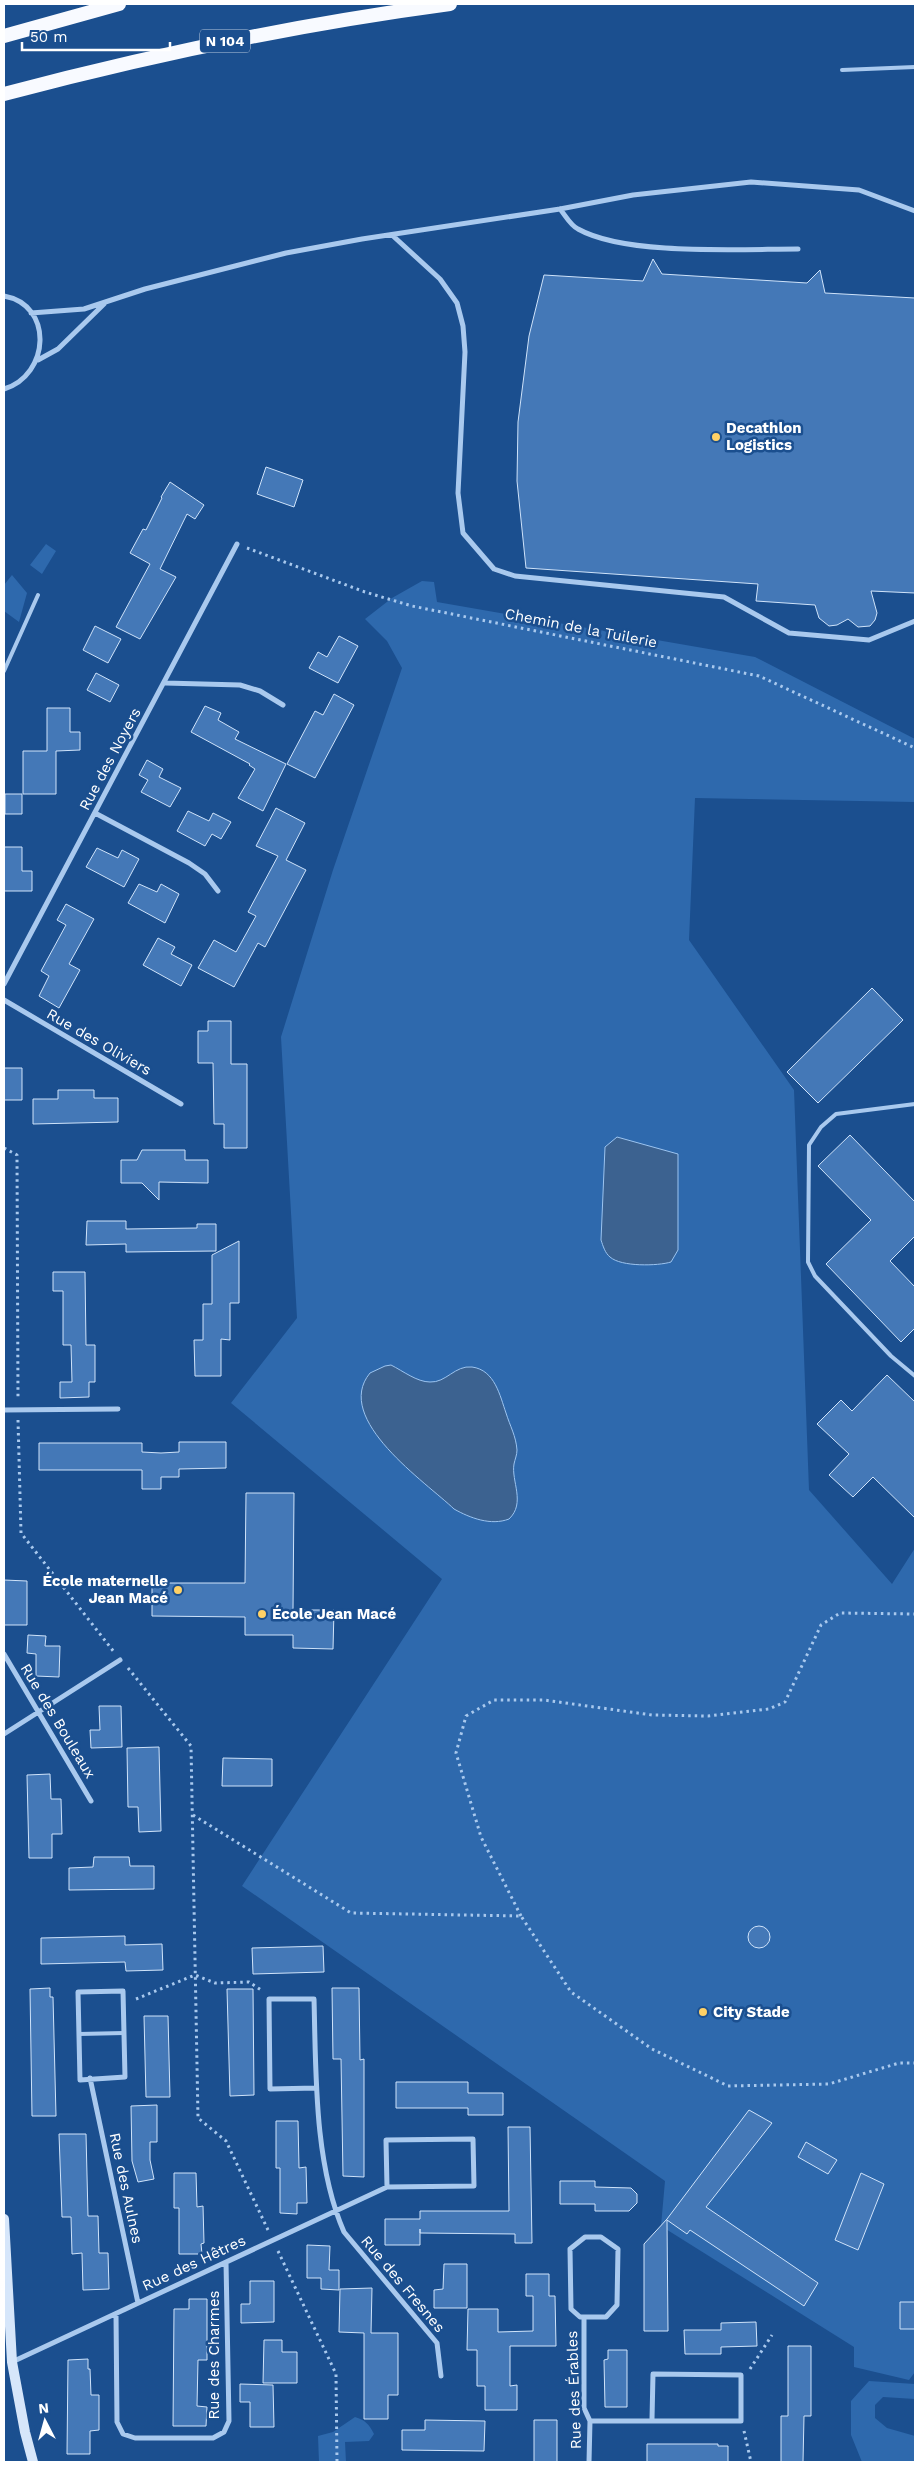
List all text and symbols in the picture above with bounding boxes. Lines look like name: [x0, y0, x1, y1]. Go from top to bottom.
scale bar: [22, 20, 170, 52]
text: 50 m: [30, 28, 67, 46]
road number: N 104: [200, 29, 250, 52]
place label: Decathlon Logistics: [726, 419, 802, 454]
marker: Decathlon Logistics: [710, 431, 722, 443]
street label: Chemin de la Tuilerie: [503, 604, 659, 652]
street label: Rue des Noyers: [75, 705, 145, 813]
street label: Rue des Oliviers: [43, 1005, 155, 1079]
place label: École maternelle Jean Macé: [43, 1572, 168, 1607]
marker: École maternelle Jean Macé: [172, 1584, 184, 1596]
place label: École Jean Macé: [272, 1605, 396, 1623]
marker: École Jean Macé: [256, 1608, 268, 1620]
street label: Rue des Bouleaux: [17, 1660, 99, 1782]
place label: City Stade: [713, 2003, 790, 2021]
marker: City Stade: [697, 2006, 709, 2018]
street label: Rue des Aulnes: [105, 2131, 147, 2245]
street label: Rue des Hêtres: [139, 2231, 249, 2295]
street label: Rue des Fresnes: [357, 2232, 449, 2336]
street label: Rue des Charmes: [205, 2290, 223, 2419]
street label: Rue des Érables: [563, 2330, 585, 2450]
north arrow: [20, 2396, 70, 2446]
text: N: [38, 2400, 50, 2417]

